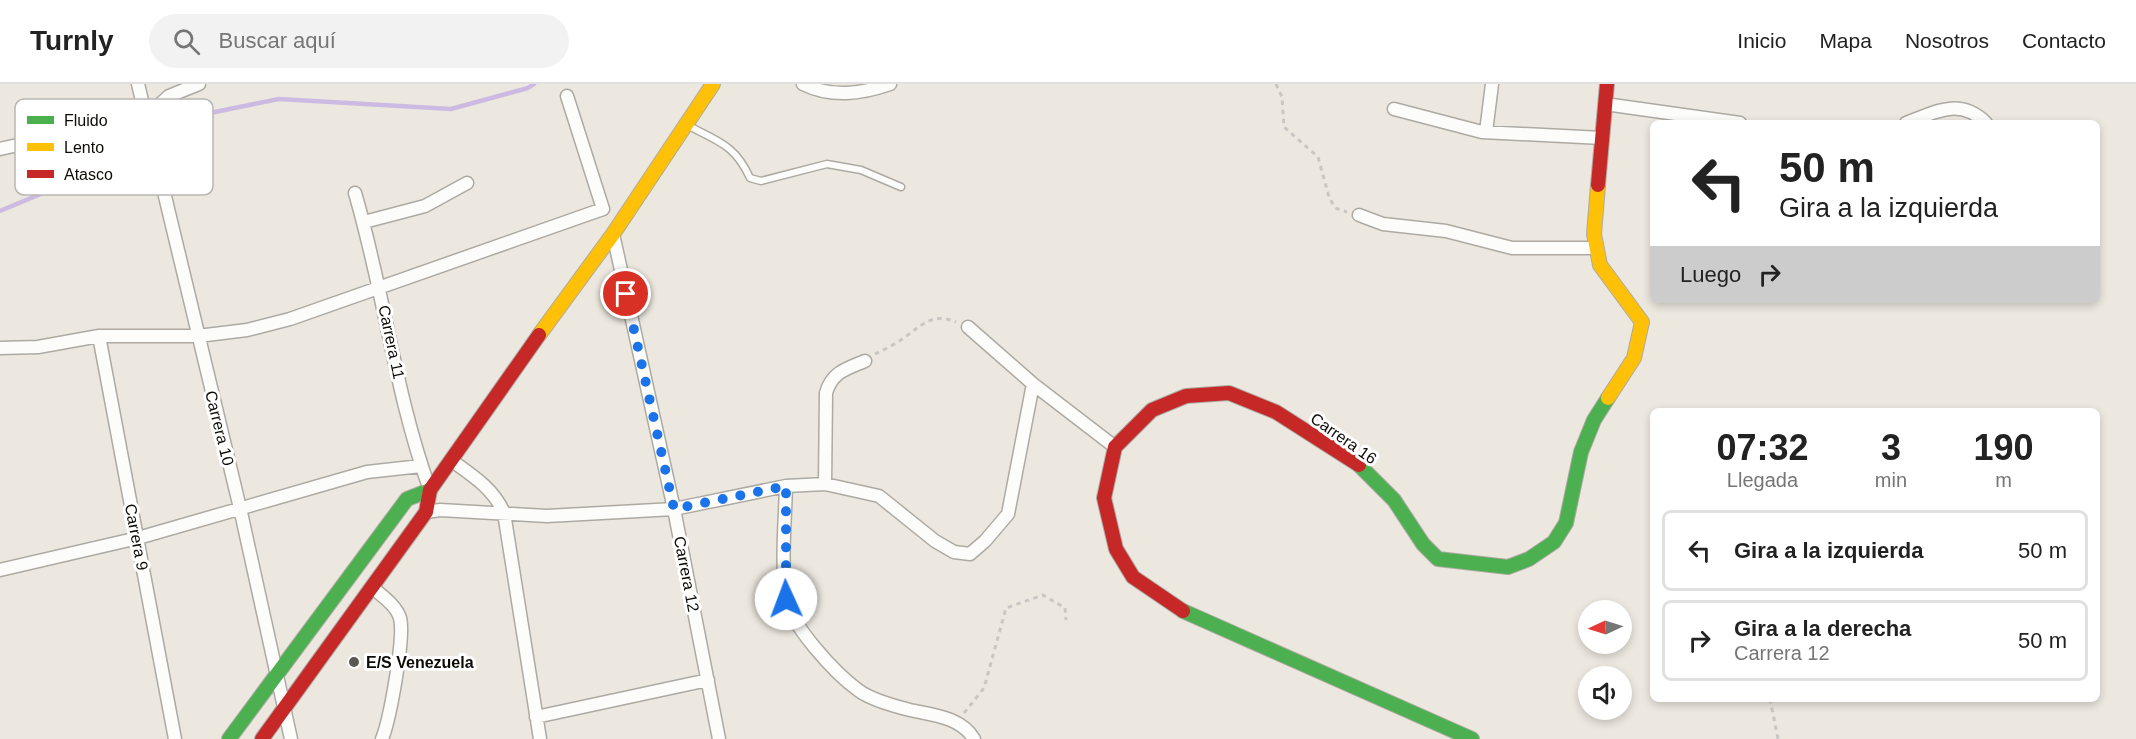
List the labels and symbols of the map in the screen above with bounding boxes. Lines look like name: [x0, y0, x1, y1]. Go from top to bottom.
legend: [15, 99, 213, 195]
text: Fluido: [64, 112, 108, 129]
text: Lento: [64, 139, 104, 156]
text: Atasco: [64, 166, 113, 183]
pin: [600, 268, 651, 319]
street label: Carrera 11: [375, 304, 408, 381]
street label: Carrera 10: [202, 389, 237, 467]
street label: Carrera 16: [1308, 410, 1380, 467]
street label: Carrera 9: [122, 502, 151, 572]
street label: Carrera 12: [671, 535, 702, 613]
position arrow: [754, 567, 818, 631]
north arrow: [1578, 600, 1632, 654]
place label: E/S Venezuela: [366, 654, 474, 671]
marker: E/S Venezuela: [347, 655, 361, 669]

